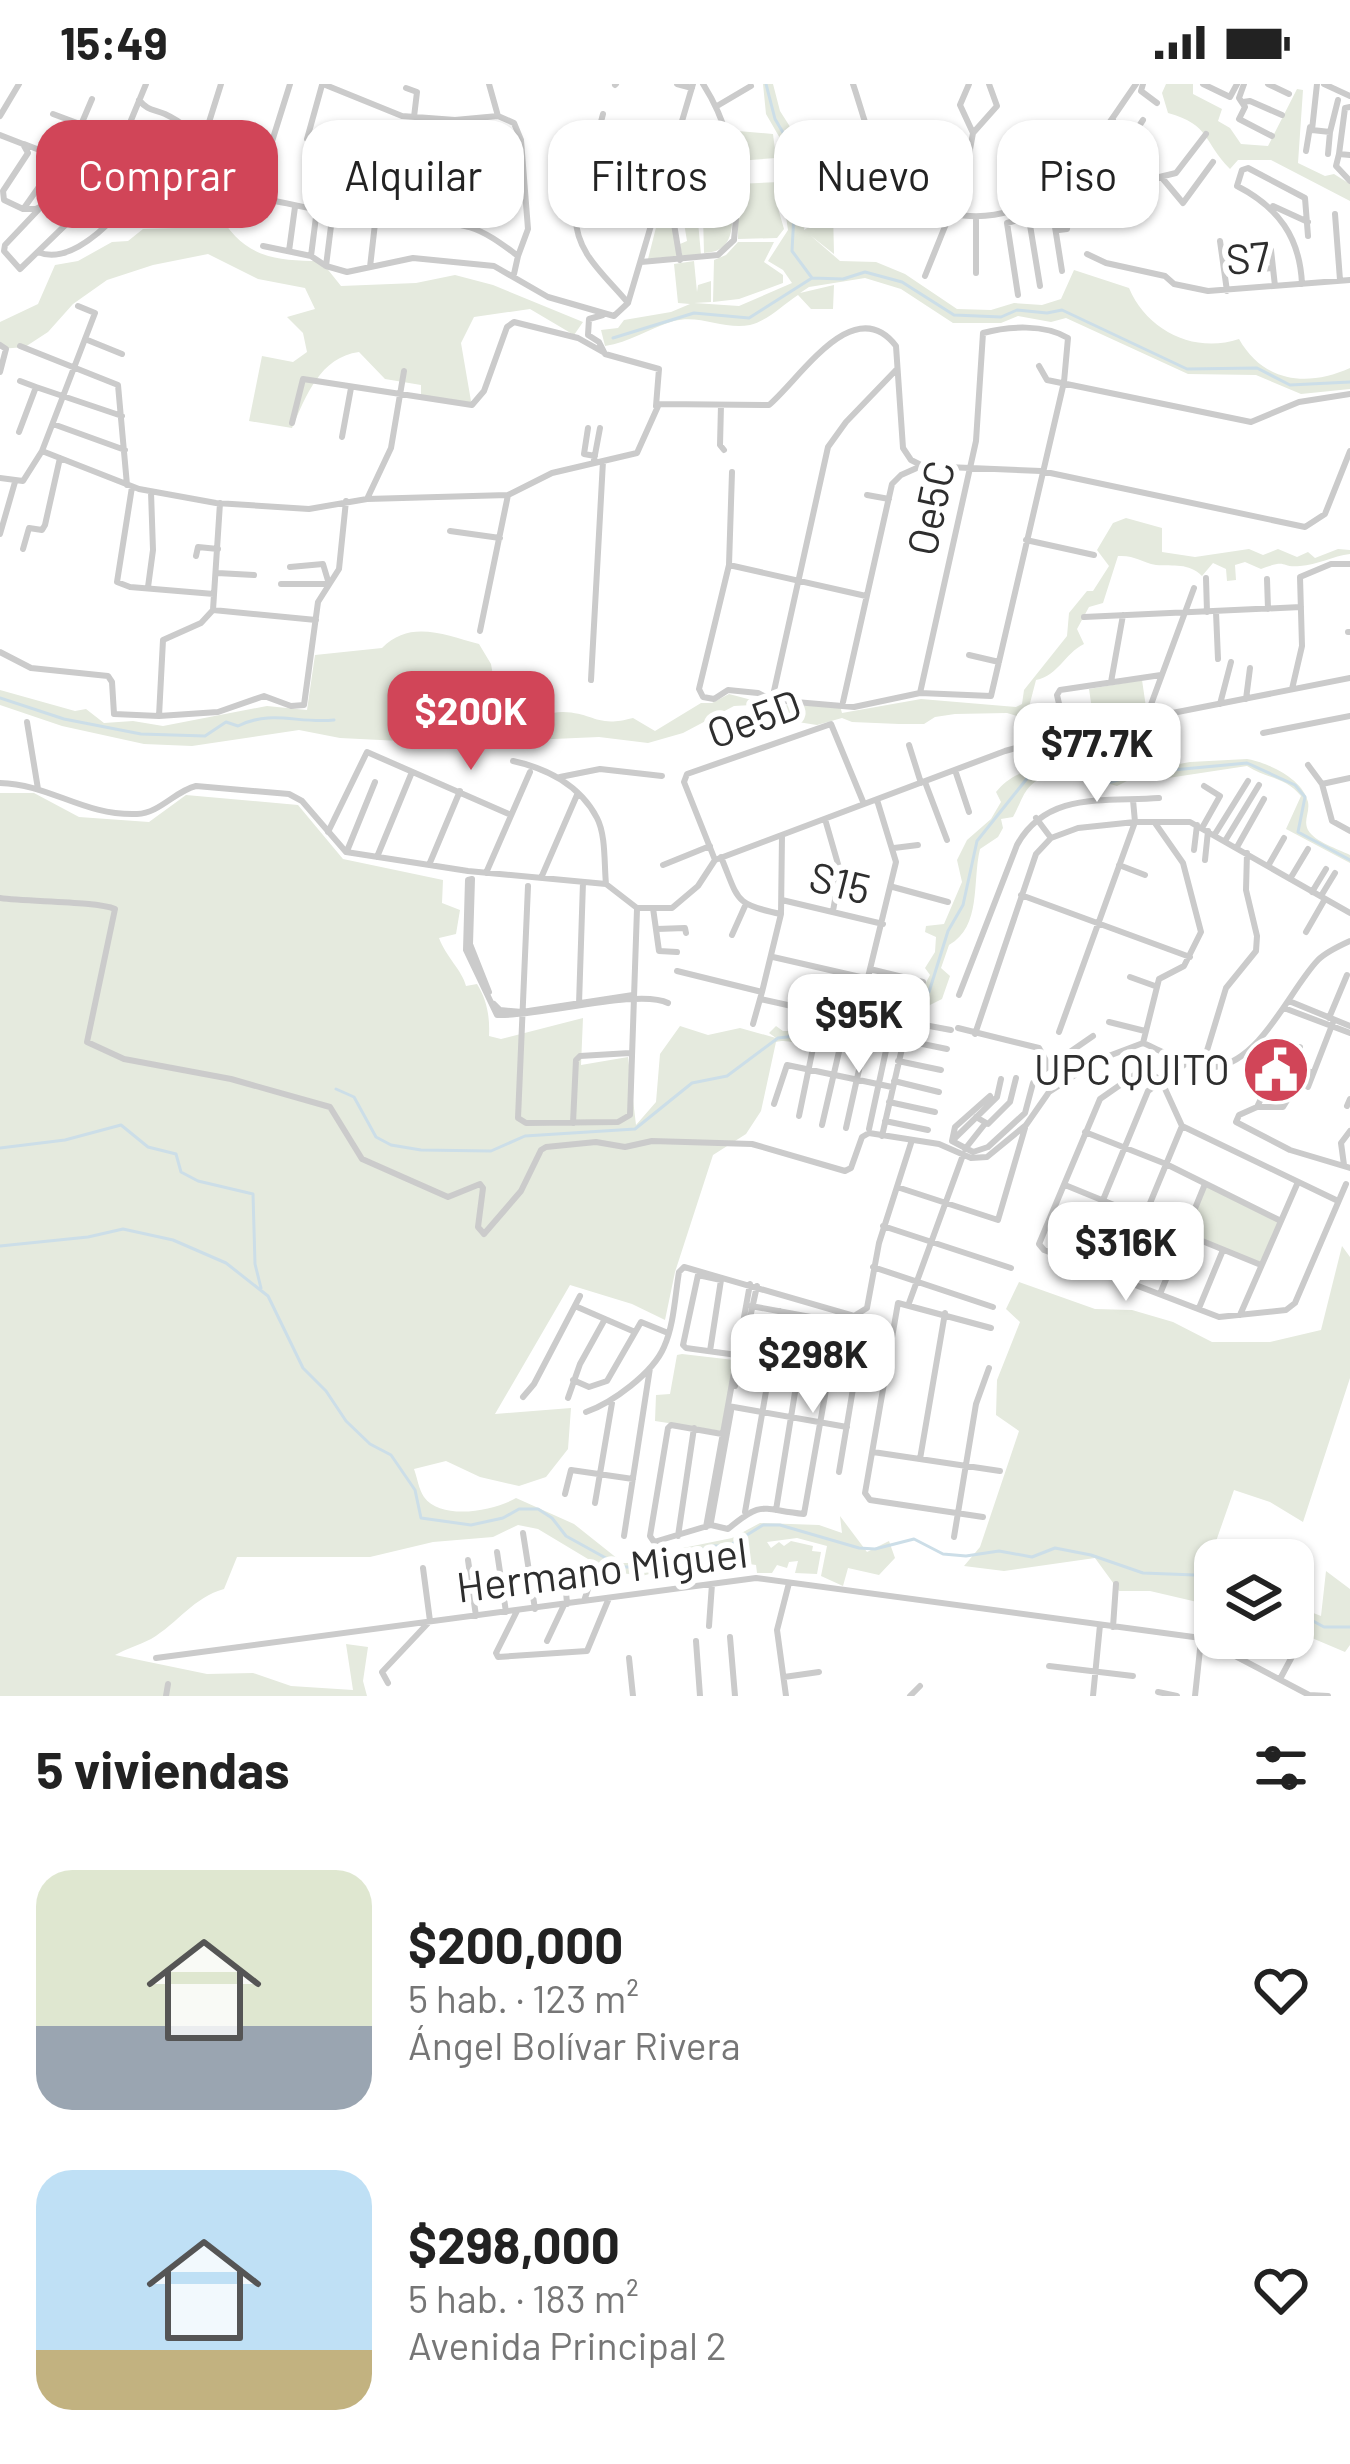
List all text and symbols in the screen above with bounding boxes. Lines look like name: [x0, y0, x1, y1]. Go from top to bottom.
text: 15:49: [60, 15, 168, 69]
chip: Comprar: [36, 120, 278, 228]
chip: Alquilar: [302, 120, 524, 228]
chip: Filtros: [548, 120, 750, 228]
chip: Nuevo: [774, 120, 973, 228]
chip: Piso: [997, 120, 1159, 228]
street label: S7: [1224, 229, 1272, 283]
street label: Oe5C: [895, 456, 963, 560]
pin: $200K: [387, 671, 555, 773]
street label: Oe5D: [700, 677, 807, 757]
text: $200K: [414, 686, 528, 733]
pin: $77.7K: [999, 703, 1195, 805]
text: $77.7K: [1041, 718, 1153, 765]
street label: S15: [805, 849, 876, 913]
pin: $95K: [788, 974, 930, 1076]
text: $95K: [815, 989, 903, 1036]
public building icon: UPC QUITO: [1241, 1035, 1311, 1105]
place label: UPC QUITO: [1034, 1043, 1230, 1093]
pin: $316K: [1042, 1202, 1210, 1304]
text: $316K: [1075, 1217, 1177, 1264]
pin: $298K: [729, 1314, 897, 1416]
text: $298K: [758, 1329, 868, 1376]
street label: Hermano Miguel: [453, 1525, 750, 1612]
map controls: [1194, 1539, 1314, 1659]
button: layers: [1194, 1539, 1314, 1659]
icon: filters: [1248, 1735, 1314, 1801]
text: 5 viviendas: [36, 1738, 290, 1799]
text: $200,000: [408, 1913, 623, 1974]
icon: home: [132, 1918, 276, 2062]
icon: heart: [1248, 1957, 1314, 2023]
text: 5 hab. · 123 m²: [408, 1974, 639, 2021]
text: Ángel Bolívar Rivera: [408, 2021, 741, 2068]
text: $298,000: [408, 2213, 620, 2274]
icon: home: [132, 2218, 276, 2362]
icon: heart: [1248, 2257, 1314, 2323]
text: 5 hab. · 183 m²: [408, 2274, 639, 2321]
text: Avenida Principal 2: [408, 2321, 727, 2368]

